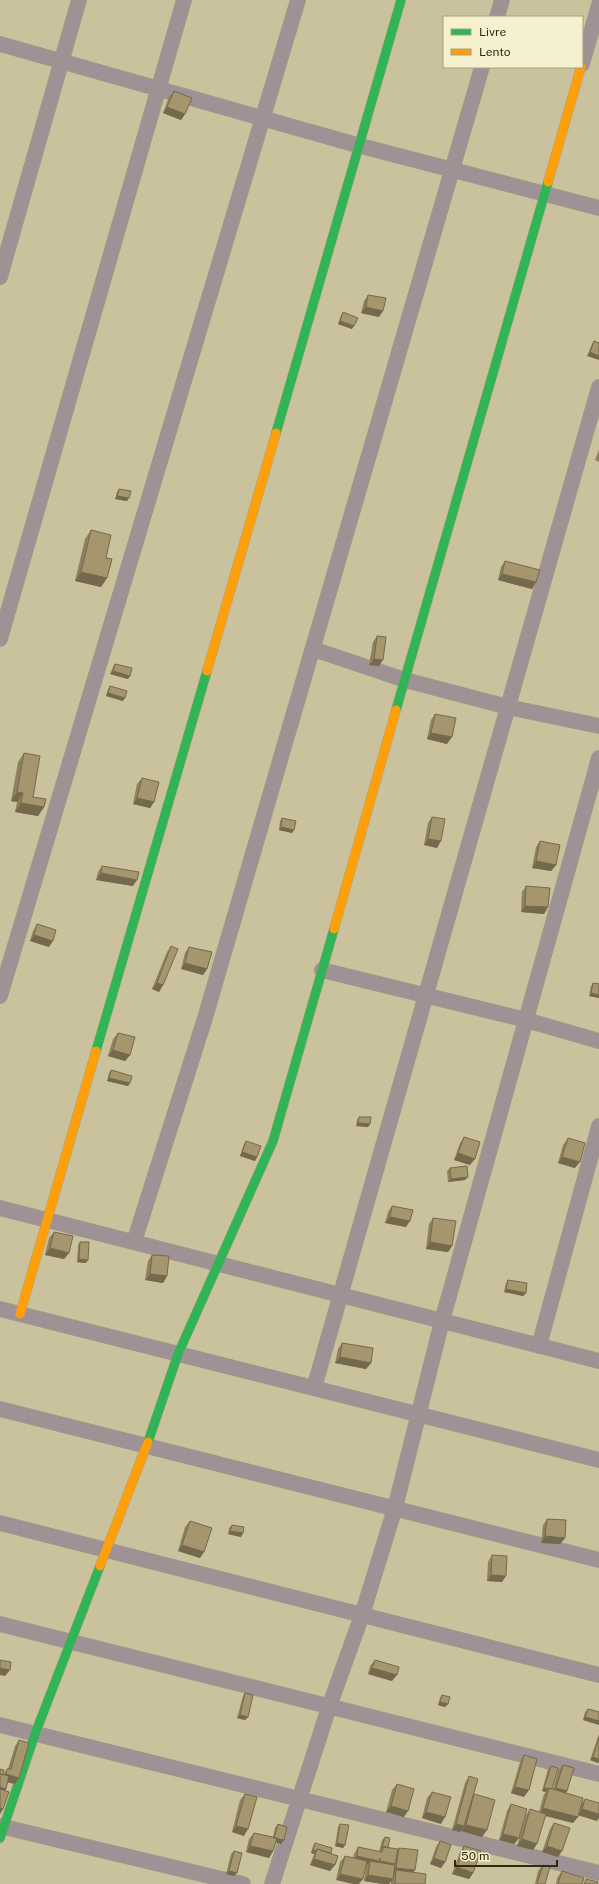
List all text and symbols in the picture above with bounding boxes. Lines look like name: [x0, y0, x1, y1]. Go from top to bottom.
legend: [443, 16, 583, 68]
text: Livre: [479, 25, 507, 39]
text: Lento: [479, 45, 511, 59]
scale bar: [455, 1842, 557, 1868]
text: 50 m: [461, 1849, 489, 1863]

